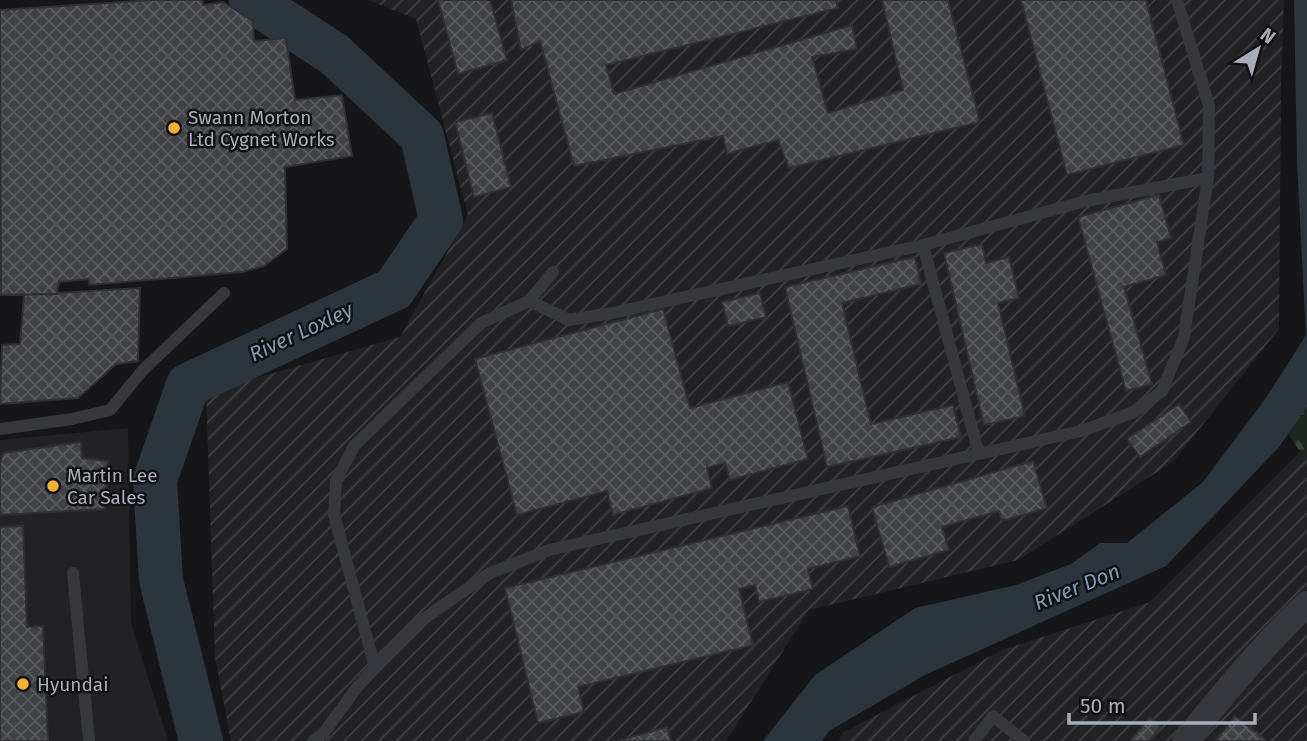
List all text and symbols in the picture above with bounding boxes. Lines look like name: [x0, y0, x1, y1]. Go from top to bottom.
north arrow: [1223, 14, 1293, 84]
text: N: [1256, 23, 1280, 49]
place label: Swann Morton Ltd Cygnet Works: [188, 106, 335, 151]
marker: Swann Morton Ltd Cygnet Works: [166, 120, 182, 136]
water label: River Loxley: [245, 296, 358, 367]
place label: Martin Lee Car Sales: [67, 464, 158, 509]
marker: Martin Lee Car Sales: [45, 478, 61, 494]
water label: River Don: [1030, 558, 1124, 616]
place label: Hyundai: [37, 673, 109, 696]
marker: Hyundai: [15, 676, 31, 692]
scale bar: [1069, 682, 1254, 726]
text: 50 m: [1080, 693, 1126, 719]

